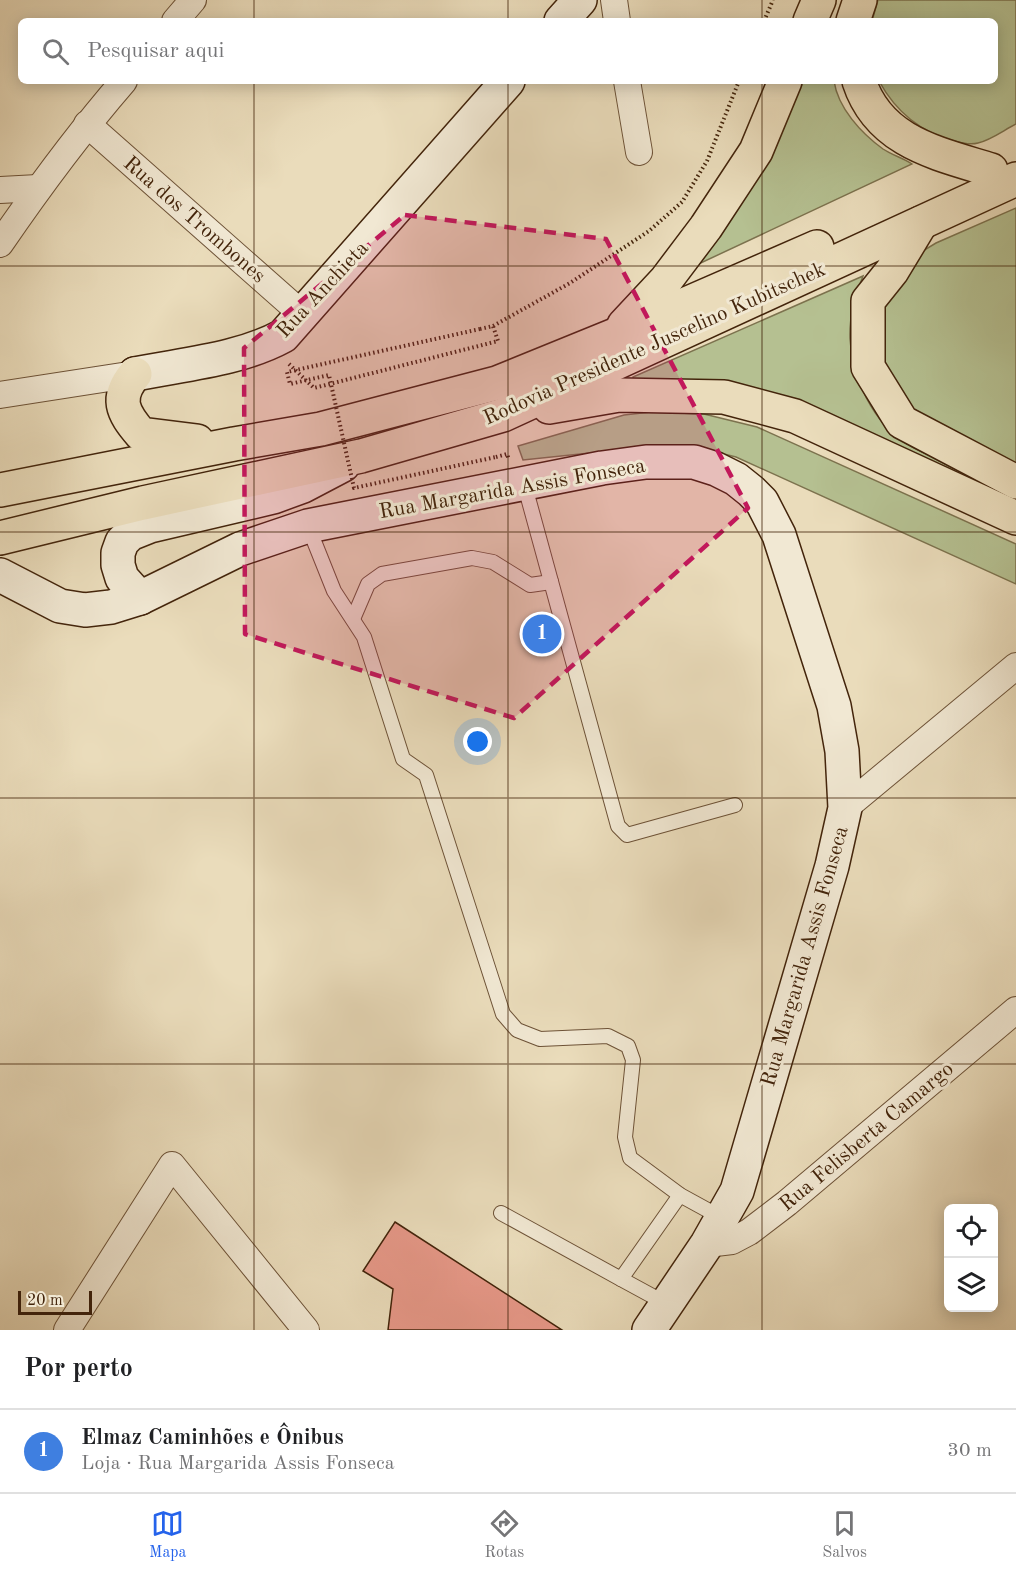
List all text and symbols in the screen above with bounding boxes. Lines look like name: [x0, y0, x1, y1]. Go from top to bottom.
search box: [18, 18, 998, 84]
icon: search: [39, 35, 72, 68]
text: Pesquisar aqui: [87, 40, 224, 62]
street label: Rua dos Trombones: [119, 153, 269, 287]
street label: Rua Anchieta: [273, 238, 373, 342]
street label: Rodovia Presidente Juscelino Kubitschek: [481, 259, 829, 430]
street label: Rua Margarida Assis Fonseca: [377, 456, 647, 523]
pin: 1: [522, 612, 562, 656]
your location: [463, 727, 492, 756]
street label: Rua Margarida Assis Fonseca: [758, 824, 853, 1089]
street label: Rua Felisberta Camargo: [776, 1058, 958, 1216]
map controls: [944, 1204, 998, 1312]
button: locate: [944, 1204, 998, 1258]
button: layers: [944, 1258, 998, 1312]
scale bar: [18, 1288, 92, 1316]
text: 20 m: [27, 1293, 63, 1309]
text: Por perto: [24, 1356, 133, 1382]
text: Elmaz Caminhões e Ônibus: [81, 1427, 344, 1449]
text: 1: [38, 1441, 49, 1461]
text: 30 m: [947, 1441, 992, 1461]
text: Loja · Rua Margarida Assis Fonseca: [81, 1454, 395, 1474]
tab: Mapa: [149, 1507, 186, 1563]
tab: Rotas: [484, 1507, 524, 1563]
tab: Salvos: [822, 1507, 867, 1563]

